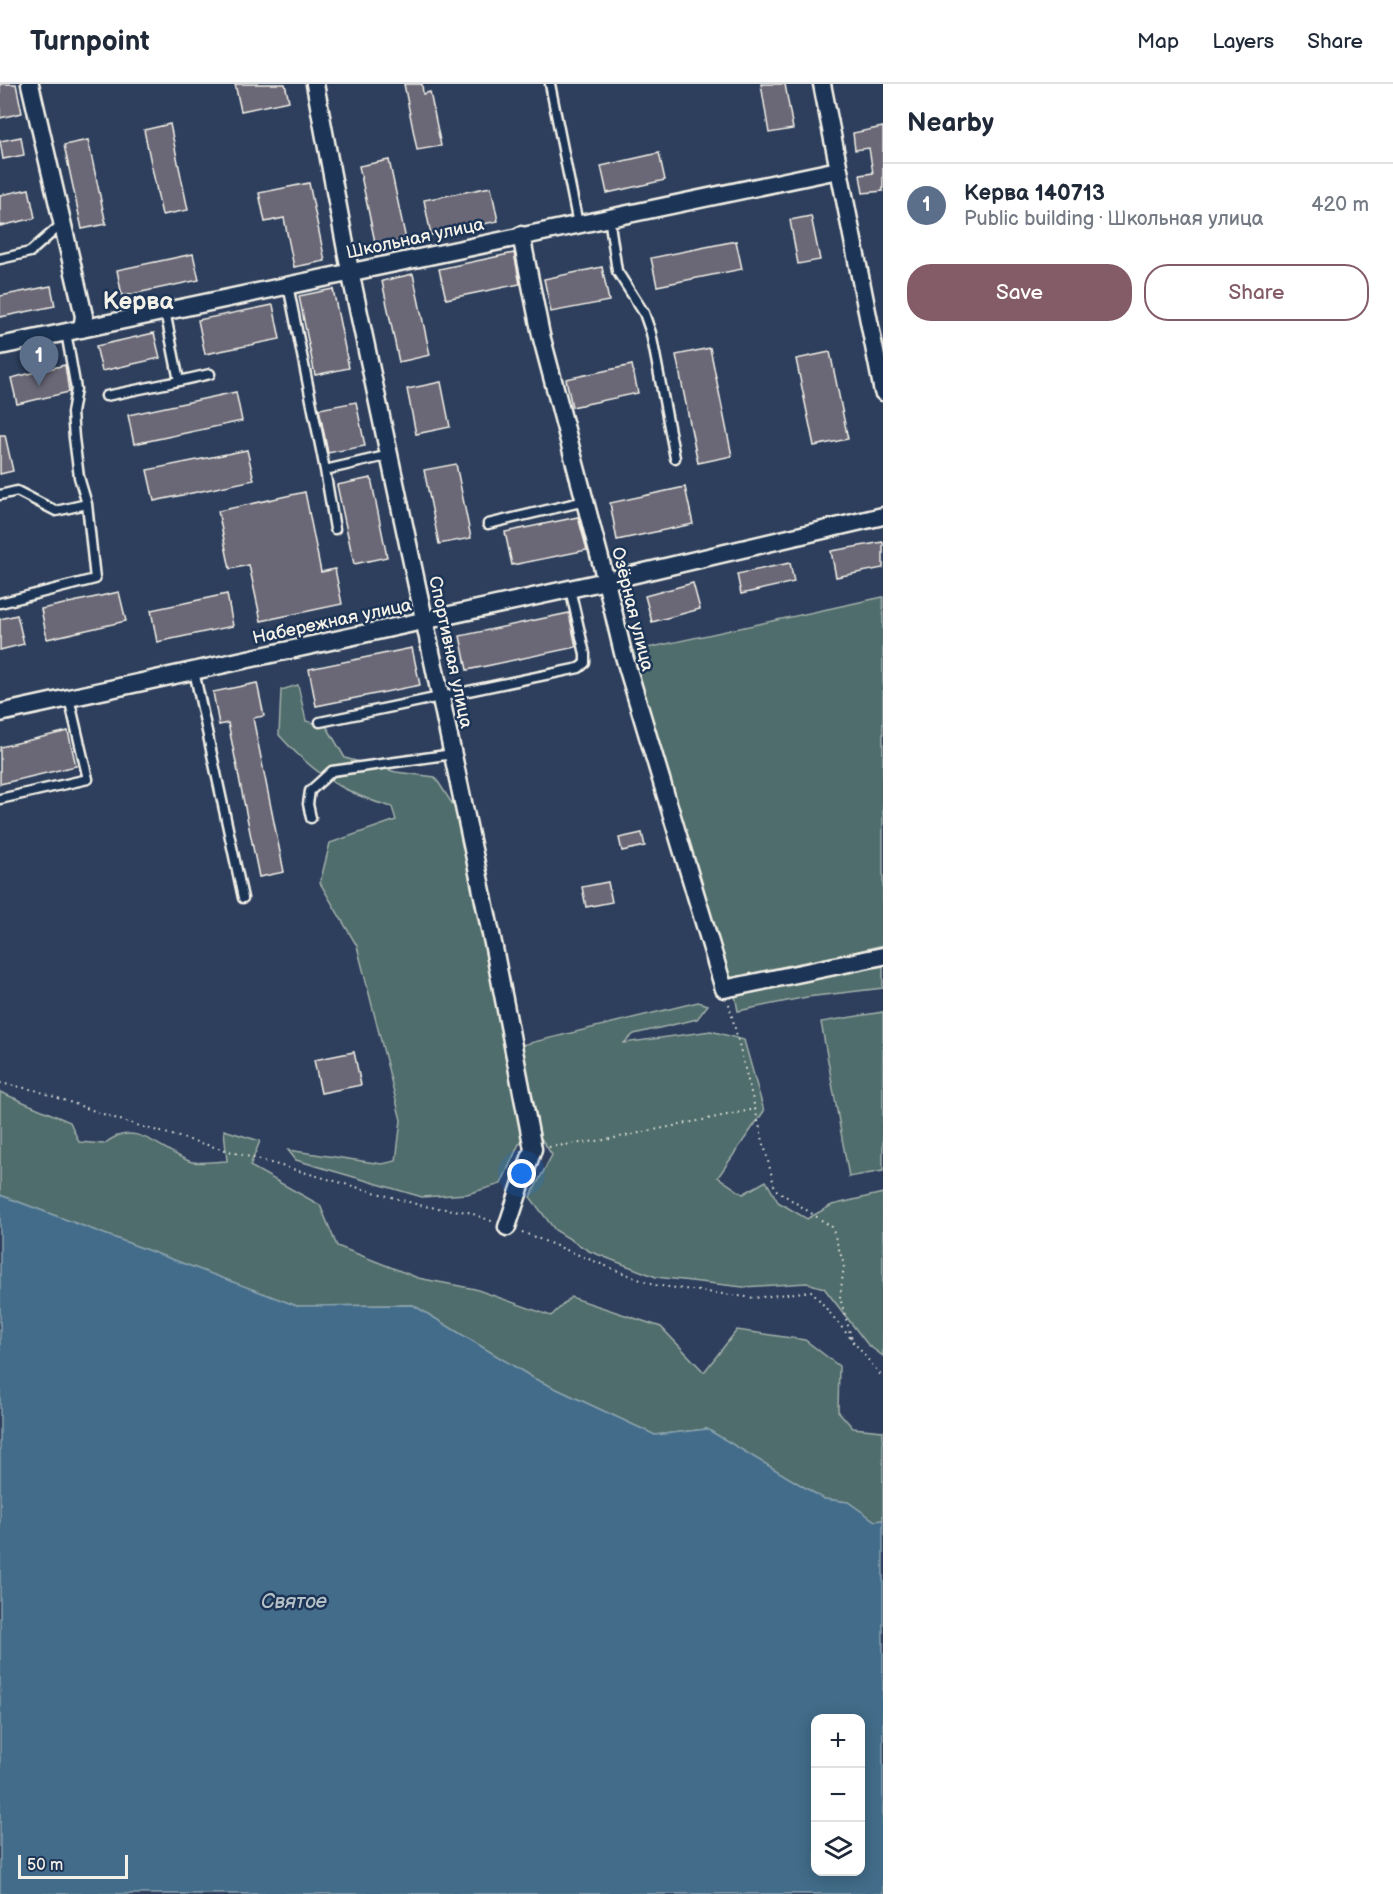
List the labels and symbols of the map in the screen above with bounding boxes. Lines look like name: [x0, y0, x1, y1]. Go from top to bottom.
street label: Школьная улица: [344, 214, 486, 263]
district label: Керва: [103, 287, 174, 316]
pin: 1: [20, 336, 58, 386]
street label: Озёрная улица: [607, 545, 658, 674]
street label: Спортивная улица: [424, 574, 477, 730]
street label: Набережная улица: [251, 594, 414, 649]
your location: [507, 1159, 536, 1188]
water label: Святое: [261, 1590, 327, 1614]
scale bar: [18, 1852, 128, 1880]

